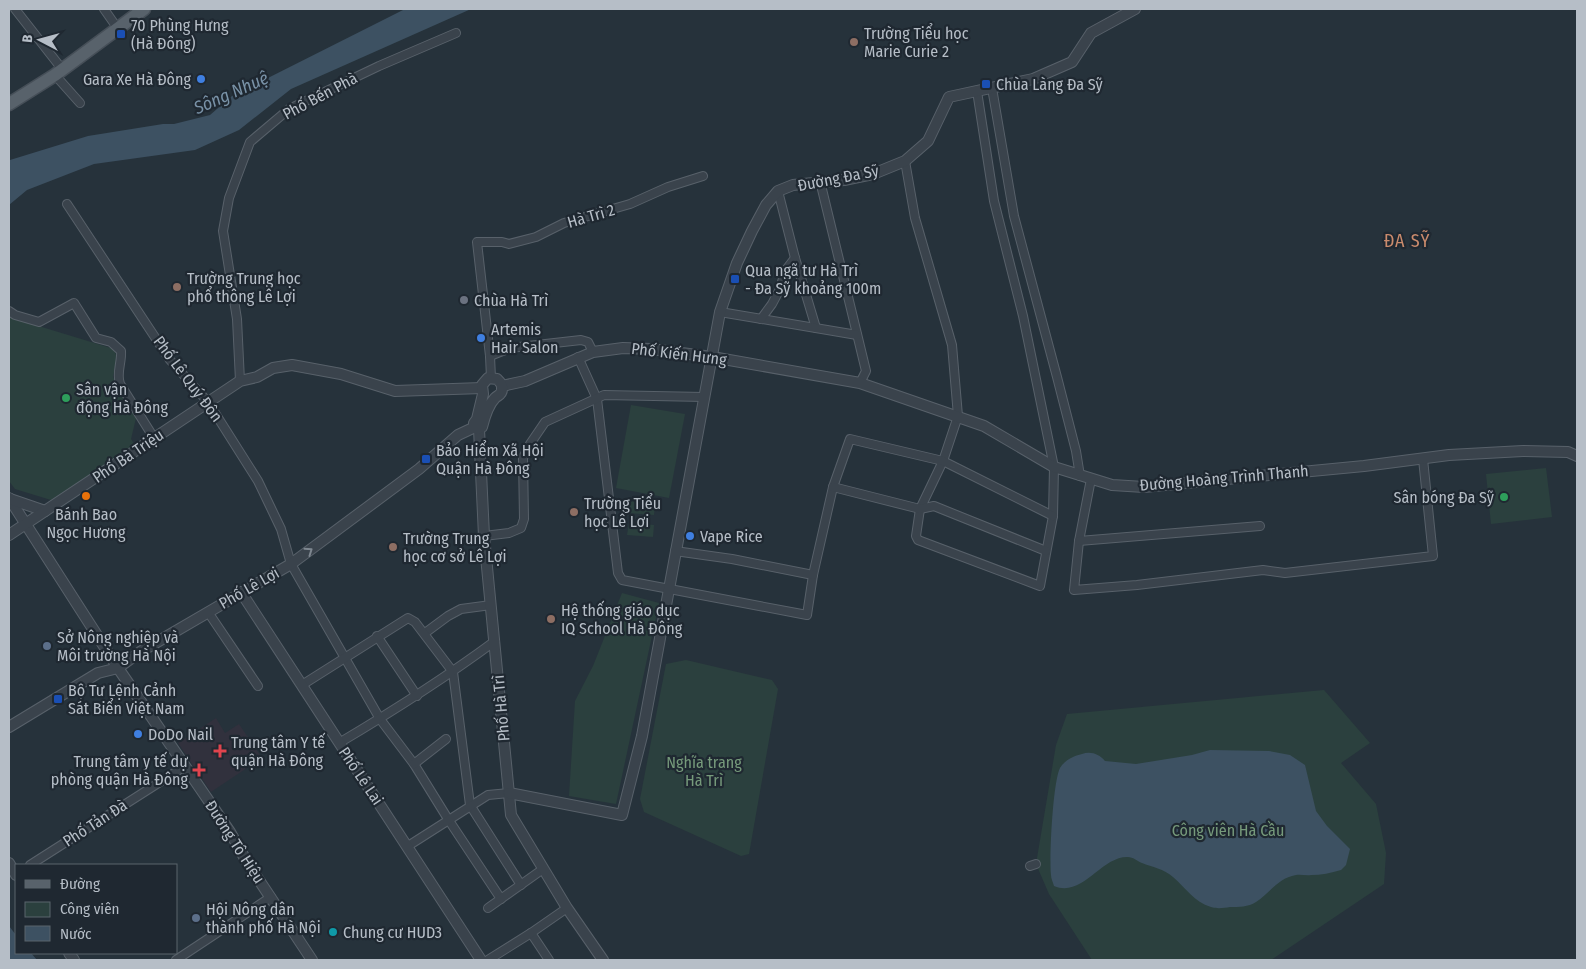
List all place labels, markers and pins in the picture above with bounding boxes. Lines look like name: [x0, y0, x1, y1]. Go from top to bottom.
place label: 70 Phùng Hưng (Hà Đông): [131, 16, 229, 53]
place label: Trường Tiểu học Marie Curie 2: [864, 23, 969, 61]
marker: 70 Phùng Hưng (Hà Đông): [115, 28, 127, 40]
marker: Trường Tiểu học Marie Curie 2: [848, 36, 860, 48]
place label: Gara Xe Hà Đông: [83, 70, 191, 89]
marker: Gara Xe Hà Đông: [195, 73, 207, 85]
place label: Chùa Làng Đa Sỹ: [996, 75, 1104, 94]
marker: Chùa Làng Đa Sỹ: [980, 78, 992, 90]
place label: Qua ngã tư Hà Trì - Đa Sỹ khoảng 100m: [745, 261, 881, 298]
place label: Trường Trung học phổ thông Lê Lợi: [187, 269, 301, 306]
marker: Qua ngã tư Hà Trì - Đa Sỹ khoảng 100m: [729, 273, 741, 285]
marker: Trường Trung học phổ thông Lê Lợi: [171, 281, 183, 293]
place label: Chùa Hà Trì: [474, 291, 548, 310]
marker: Chùa Hà Trì: [458, 294, 470, 306]
place label: Artemis Hair Salon: [491, 320, 559, 357]
marker: Artemis Hair Salon: [475, 332, 487, 344]
place label: Sân vận động Hà Đông: [76, 380, 168, 417]
marker: Sân vận động Hà Đông: [60, 392, 72, 404]
place label: Bảo Hiểm Xã Hội Quận Hà Đông: [436, 440, 544, 478]
marker: Bảo Hiểm Xã Hội Quận Hà Đông: [420, 453, 432, 465]
place label: Sân bóng Đa Sỹ: [1394, 488, 1495, 507]
marker: Bánh Bao Ngọc Hương: [80, 490, 92, 502]
marker: Sân bóng Đa Sỹ: [1498, 491, 1510, 503]
place label: Trường Tiểu học Lê Lợi: [584, 493, 661, 531]
place label: Bánh Bao Ngọc Hương: [47, 505, 126, 542]
marker: Trường Tiểu học Lê Lợi: [568, 506, 580, 518]
place label: Vape Rice: [700, 527, 763, 546]
place label: Trường Trung học cơ sở Lê Lợi: [403, 529, 507, 566]
marker: Vape Rice: [684, 530, 696, 542]
marker: Trường Trung học cơ sở Lê Lợi: [387, 541, 399, 553]
place label: Hệ thống giáo dục IQ School Hà Đông: [561, 600, 683, 638]
marker: Hệ thống giáo dục IQ School Hà Đông: [545, 613, 557, 625]
place label: Sở Nông nghiệp và Môi trường Hà Nội: [57, 628, 179, 665]
marker: Sở Nông nghiệp và Môi trường Hà Nội: [41, 640, 53, 652]
place label: Bộ Tư Lệnh Cảnh Sát Biển Việt Nam: [68, 681, 185, 718]
marker: Bộ Tư Lệnh Cảnh Sát Biển Việt Nam: [52, 693, 64, 705]
place label: DoDo Nail: [148, 725, 213, 744]
marker: DoDo Nail: [132, 728, 144, 740]
place label: Trung tâm Y tế quận Hà Đông: [231, 732, 325, 770]
marker: Trung tâm Y tế quận Hà Đông: [213, 744, 227, 758]
place label: Trung tâm y tế dự phòng quận Hà Đông: [51, 751, 188, 789]
marker: Trung tâm y tế dự phòng quận Hà Đông: [192, 763, 206, 777]
place label: Hội Nông dân thành phố Hà Nội: [206, 900, 321, 937]
marker: Hội Nông dân thành phố Hà Nội: [190, 912, 202, 924]
place label: Chung cư HUD3: [343, 923, 442, 942]
marker: Chung cư HUD3: [327, 926, 339, 938]

